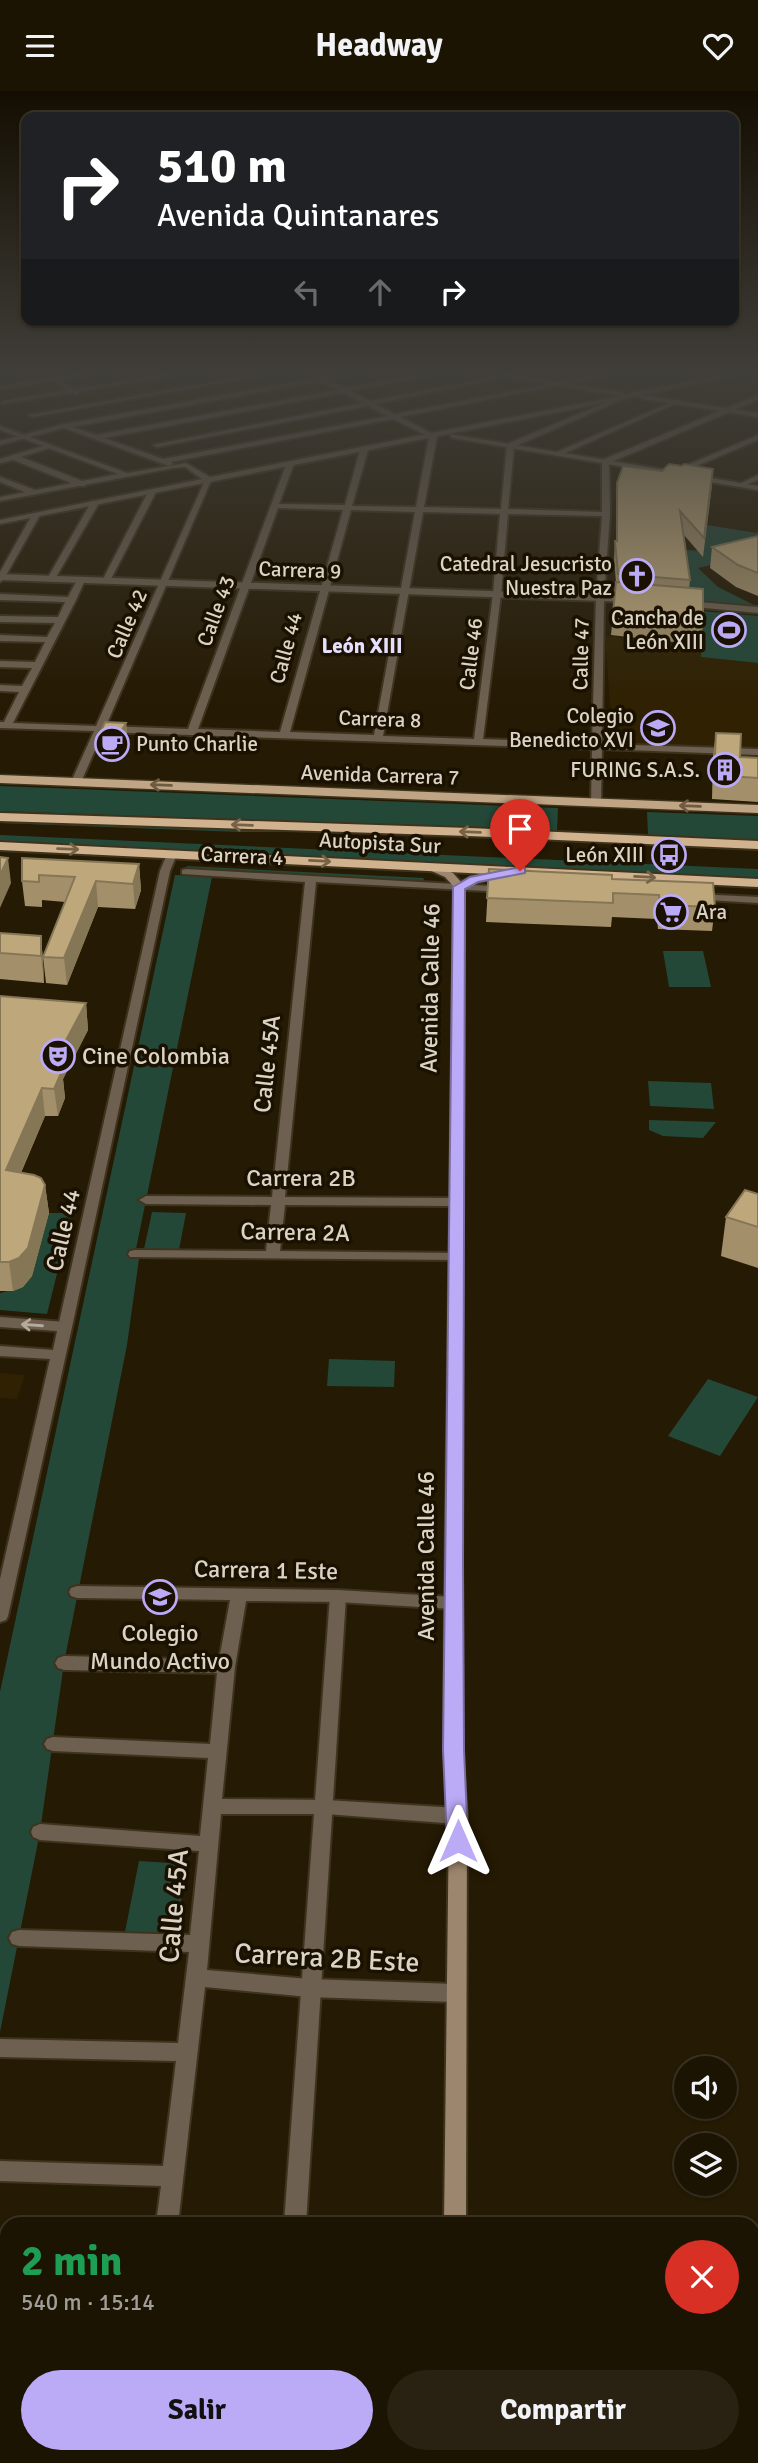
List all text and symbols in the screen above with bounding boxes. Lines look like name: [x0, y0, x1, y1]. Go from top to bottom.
text: Headway: [315, 26, 443, 65]
icon: menu: [21, 27, 59, 65]
icon: heart: [699, 27, 737, 65]
text: 510 m: [157, 136, 287, 196]
icon: right: [42, 140, 133, 231]
text: Avenida Quintanares: [157, 196, 439, 235]
icon: left: [288, 273, 326, 311]
icon: ahead: [361, 273, 399, 311]
icon: right: [434, 273, 472, 311]
place label: Catedral Jesucristo Nuestra Paz: [440, 551, 612, 601]
street label: Carrera 9: [258, 556, 342, 584]
church icon: Catedral Jesucristo Nuestra Paz: [618, 557, 656, 595]
street label: Calle 43: [191, 572, 241, 650]
street label: Calle 42: [101, 585, 153, 663]
place label: Cancha de León XIII: [611, 605, 704, 655]
street label: Calle 44: [264, 609, 308, 687]
sports icon: Cancha de León XIII: [710, 611, 748, 649]
street label: Calle 46: [454, 616, 488, 692]
street label: Calle 47: [567, 617, 595, 691]
district label: León XIII: [321, 633, 403, 659]
place label: Colegio Benedicto XVI: [509, 703, 634, 753]
street label: Carrera 8: [338, 705, 422, 733]
school or university icon: Colegio Benedicto XVI: [639, 709, 677, 747]
cafe icon: Punto Charlie: [93, 725, 131, 763]
place label: Punto Charlie: [136, 731, 258, 757]
building icon: FURING S.A.S.: [706, 751, 744, 789]
place label: FURING S.A.S.: [570, 757, 700, 783]
street label: Avenida Carrera 7: [300, 759, 460, 791]
one-way arrow: [150, 779, 173, 792]
pin: [490, 799, 550, 871]
one-way arrow: [679, 800, 702, 813]
icon: arrive: [501, 810, 539, 848]
one-way arrow: [231, 818, 254, 832]
one-way arrow: [458, 825, 481, 838]
street label: Autopista Sur: [319, 827, 442, 859]
bus stop icon: León XIII: [650, 836, 688, 874]
street label: Carrera 4: [200, 841, 284, 871]
place label: León XIII: [565, 842, 644, 868]
one-way arrow: [56, 843, 79, 856]
one-way arrow: [308, 855, 331, 868]
one-way arrow: [633, 871, 656, 884]
supermarket icon: Ara: [652, 893, 690, 931]
place label: Ara: [696, 899, 727, 925]
street label: Avenida Calle 46: [414, 903, 446, 1073]
street label: Calle 45A: [247, 1013, 287, 1114]
theatre icon: Cine Colombia: [39, 1037, 77, 1075]
place label: Cine Colombia: [82, 1041, 230, 1071]
street label: Carrera 2B: [246, 1163, 356, 1193]
street label: Calle 44: [39, 1186, 87, 1274]
street label: Carrera 2A: [240, 1216, 350, 1248]
one-way arrow: [22, 1318, 44, 1331]
street label: Avenida Calle 46: [411, 1471, 441, 1641]
street label: Carrera 1 Este: [194, 1554, 338, 1586]
school or university icon: Colegio Mundo Activo: [141, 1578, 179, 1616]
place label: Colegio Mundo Activo: [90, 1618, 230, 1676]
position arrow: [421, 1804, 495, 1878]
street label: Calle 45A: [152, 1848, 196, 1964]
street label: Carrera 2B Este: [234, 1936, 420, 1980]
map controls: [674, 2056, 737, 2196]
button: sound: [674, 2056, 737, 2119]
button: layers: [674, 2133, 737, 2196]
text: 2 min: [21, 2236, 122, 2287]
button: close: [665, 2240, 739, 2314]
text: 540 m · 15:14: [21, 2288, 155, 2317]
button: Salir: [21, 2370, 373, 2450]
button: Compartir: [387, 2370, 739, 2450]

